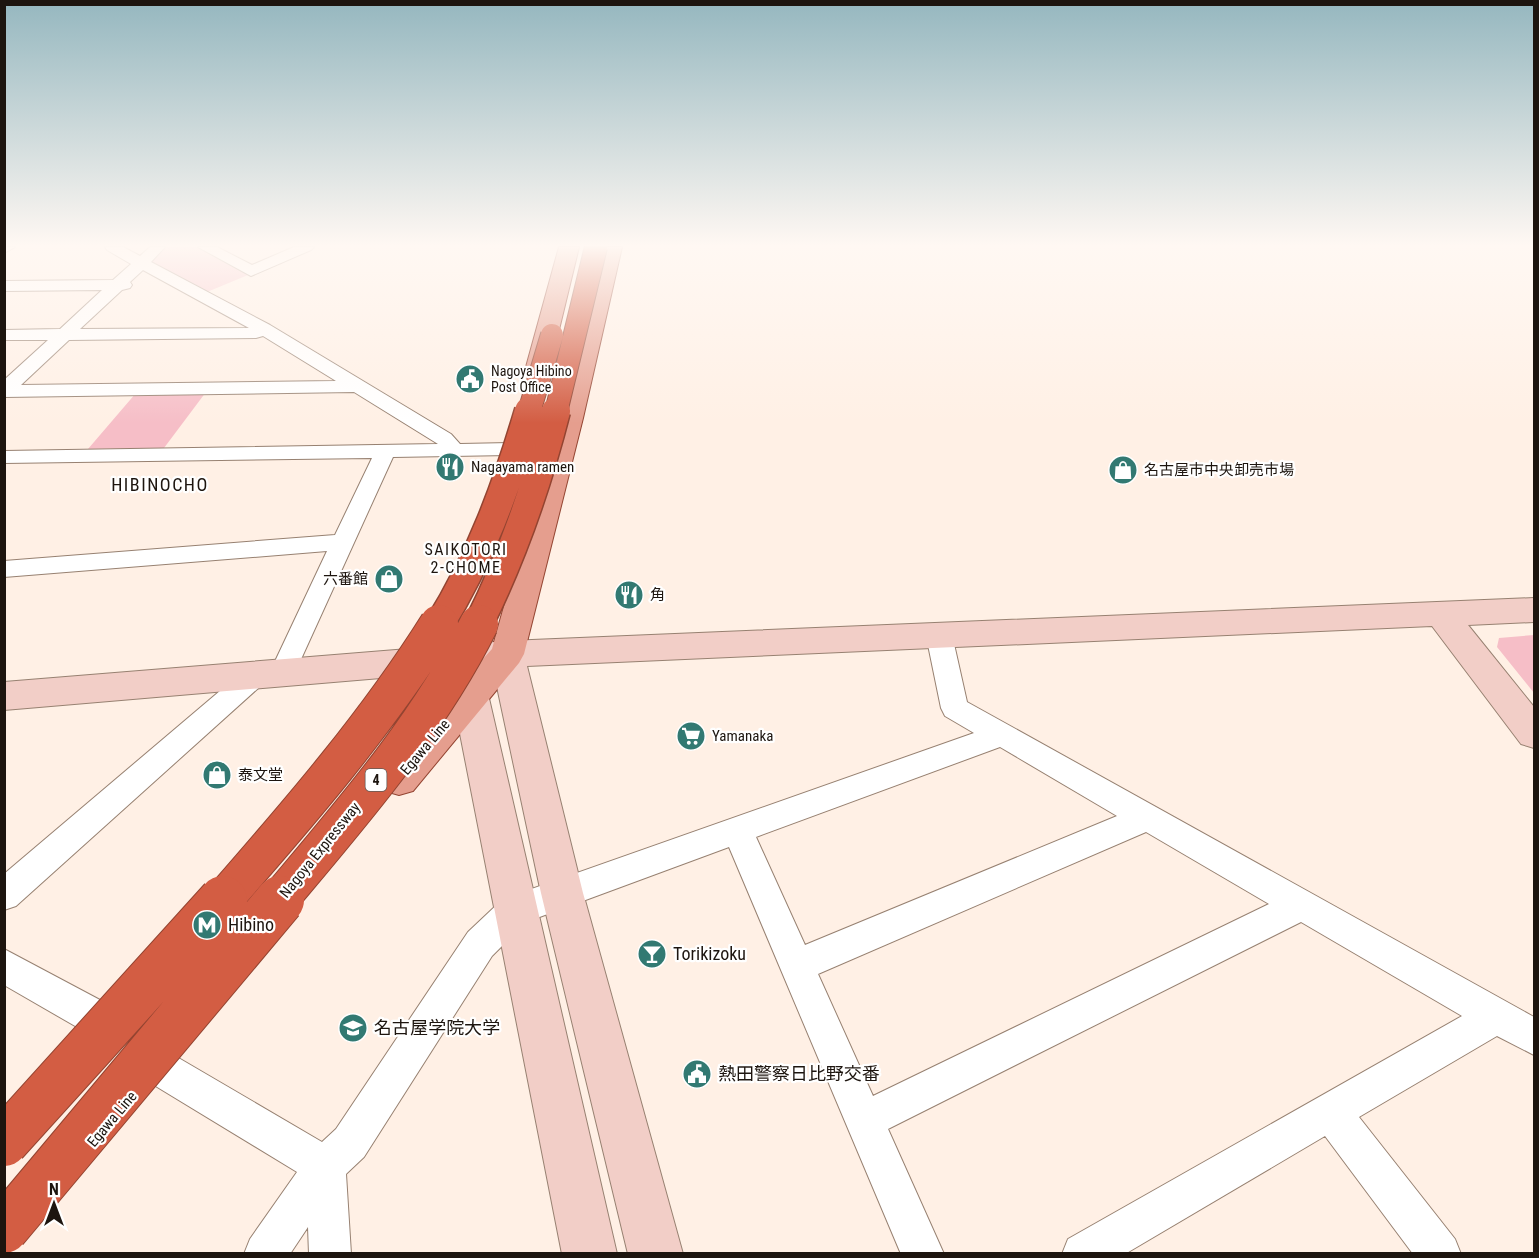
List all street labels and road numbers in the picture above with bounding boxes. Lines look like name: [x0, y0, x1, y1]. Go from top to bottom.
street label: Egawa Line: [397, 715, 453, 779]
road number: 4: [366, 769, 386, 791]
street label: Nagoya Expressway: [276, 799, 364, 901]
street label: Egawa Line: [84, 1087, 140, 1151]

